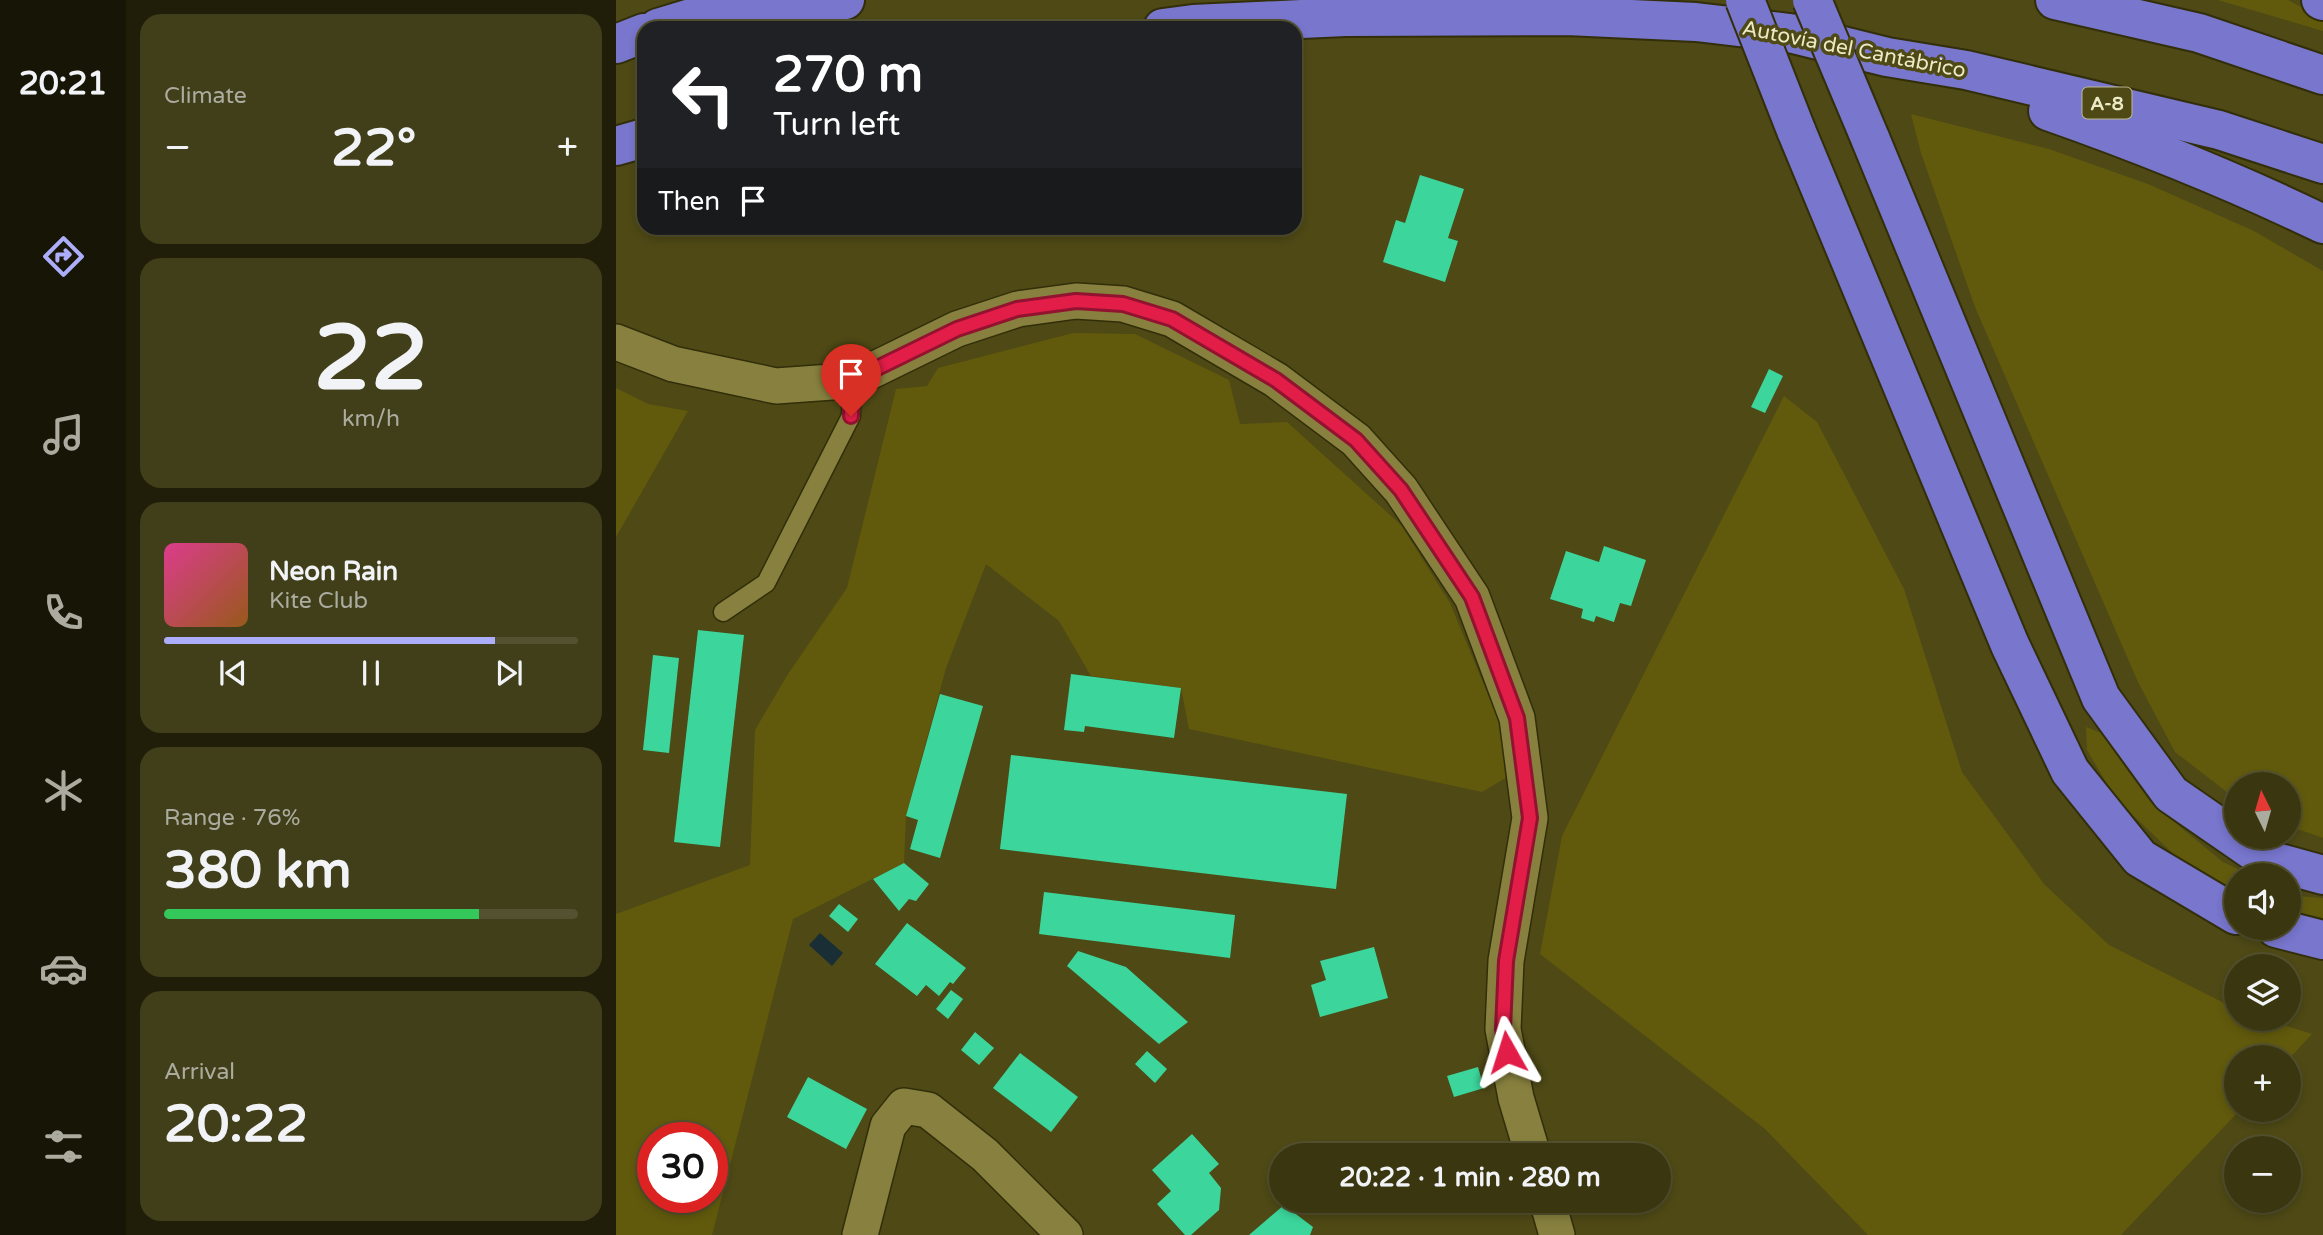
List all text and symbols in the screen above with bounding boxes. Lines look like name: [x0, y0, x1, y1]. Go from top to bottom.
street label: Autovía del Cantábrico: [1740, 16, 1968, 83]
text: 270 m: [773, 46, 923, 105]
icon: left: [658, 49, 749, 140]
text: 20:21: [19, 65, 107, 103]
text: Climate: [164, 82, 247, 110]
road number: A-8: [2082, 88, 2132, 118]
text: Turn left: [773, 106, 900, 144]
text: 22°: [331, 117, 416, 180]
text: −: [164, 125, 191, 171]
text: +: [557, 125, 578, 171]
icon: arrive: [734, 182, 772, 220]
text: Then: [658, 186, 720, 217]
icon: directions: [39, 232, 88, 281]
text: 22: [314, 304, 428, 414]
pin: [821, 344, 881, 416]
icon: arrive: [832, 355, 870, 393]
text: km/h: [342, 405, 400, 433]
icon: music: [39, 410, 88, 459]
text: Neon Rain: [269, 556, 398, 587]
text: Kite Club: [269, 587, 368, 615]
icon: phone: [39, 588, 88, 637]
icon: previous: [214, 654, 252, 692]
icon: pause: [352, 654, 390, 692]
icon: next: [490, 654, 528, 692]
icon: climate: [39, 766, 88, 815]
north arrow: [2224, 772, 2301, 849]
map controls: [2224, 772, 2301, 1213]
text: Range · 76%: [164, 804, 300, 832]
text: 380 km: [164, 839, 352, 902]
button: sound: [2224, 863, 2301, 940]
icon: car: [39, 944, 88, 993]
button: layers: [2224, 954, 2301, 1031]
position arrow: [1470, 1015, 1544, 1089]
button: +: [2224, 1045, 2301, 1122]
text: Arrival: [164, 1058, 235, 1086]
text: 20:22: [164, 1093, 308, 1156]
icon: filters: [39, 1122, 88, 1171]
speed limit sign: 30: [637, 1122, 728, 1213]
button: −: [2224, 1136, 2301, 1213]
text: 20:22 · 1 min · 280 m: [1339, 1162, 1601, 1193]

